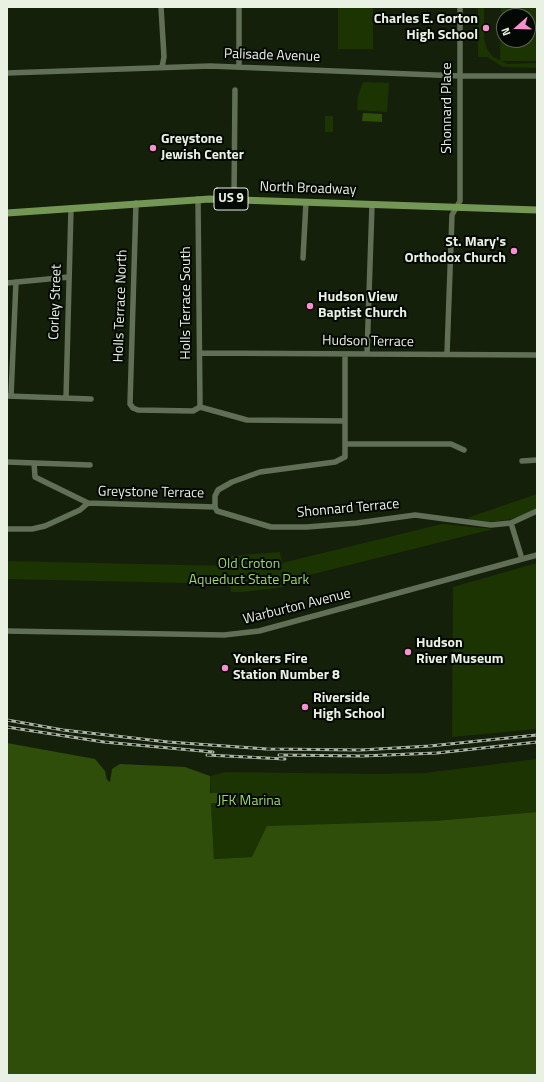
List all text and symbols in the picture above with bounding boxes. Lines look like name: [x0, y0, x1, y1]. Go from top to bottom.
north arrow: [496, 8, 536, 48]
place label: Charles E. Gorton High School: [374, 12, 478, 44]
marker: Charles E. Gorton High School: [481, 23, 491, 33]
text: N: [497, 25, 514, 38]
street label: Palisade Avenue: [224, 46, 320, 66]
street label: Shonnard Place: [440, 62, 456, 154]
place label: Greystone Jewish Center: [161, 132, 244, 164]
marker: Greystone Jewish Center: [148, 143, 158, 153]
street label: North Broadway: [259, 179, 357, 199]
road number: US 9: [214, 188, 248, 210]
place label: St. Mary's Orthodox Church: [404, 235, 506, 268]
street label: Holls Terrace South: [179, 246, 195, 360]
marker: St. Mary's Orthodox Church: [509, 246, 519, 256]
street label: Holls Terrace North: [111, 249, 131, 363]
street label: Corley Street: [46, 264, 66, 340]
place label: Hudson View Baptist Church: [318, 290, 407, 322]
marker: Hudson View Baptist Church: [305, 301, 315, 311]
street label: Hudson Terrace: [322, 333, 414, 351]
street label: Greystone Terrace: [98, 484, 204, 502]
street label: Shonnard Terrace: [296, 496, 400, 522]
park label: Old Croton Aqueduct State Park: [189, 557, 309, 590]
street label: Warburton Avenue: [241, 585, 353, 629]
place label: Hudson River Museum: [416, 636, 504, 668]
marker: Hudson River Museum: [403, 647, 413, 657]
place label: Yonkers Fire Station Number 8: [233, 652, 340, 684]
marker: Yonkers Fire Station Number 8: [220, 663, 230, 673]
place label: Riverside High School: [313, 691, 385, 724]
marker: Riverside High School: [300, 702, 310, 712]
park label: JFK Marina: [217, 794, 281, 810]

